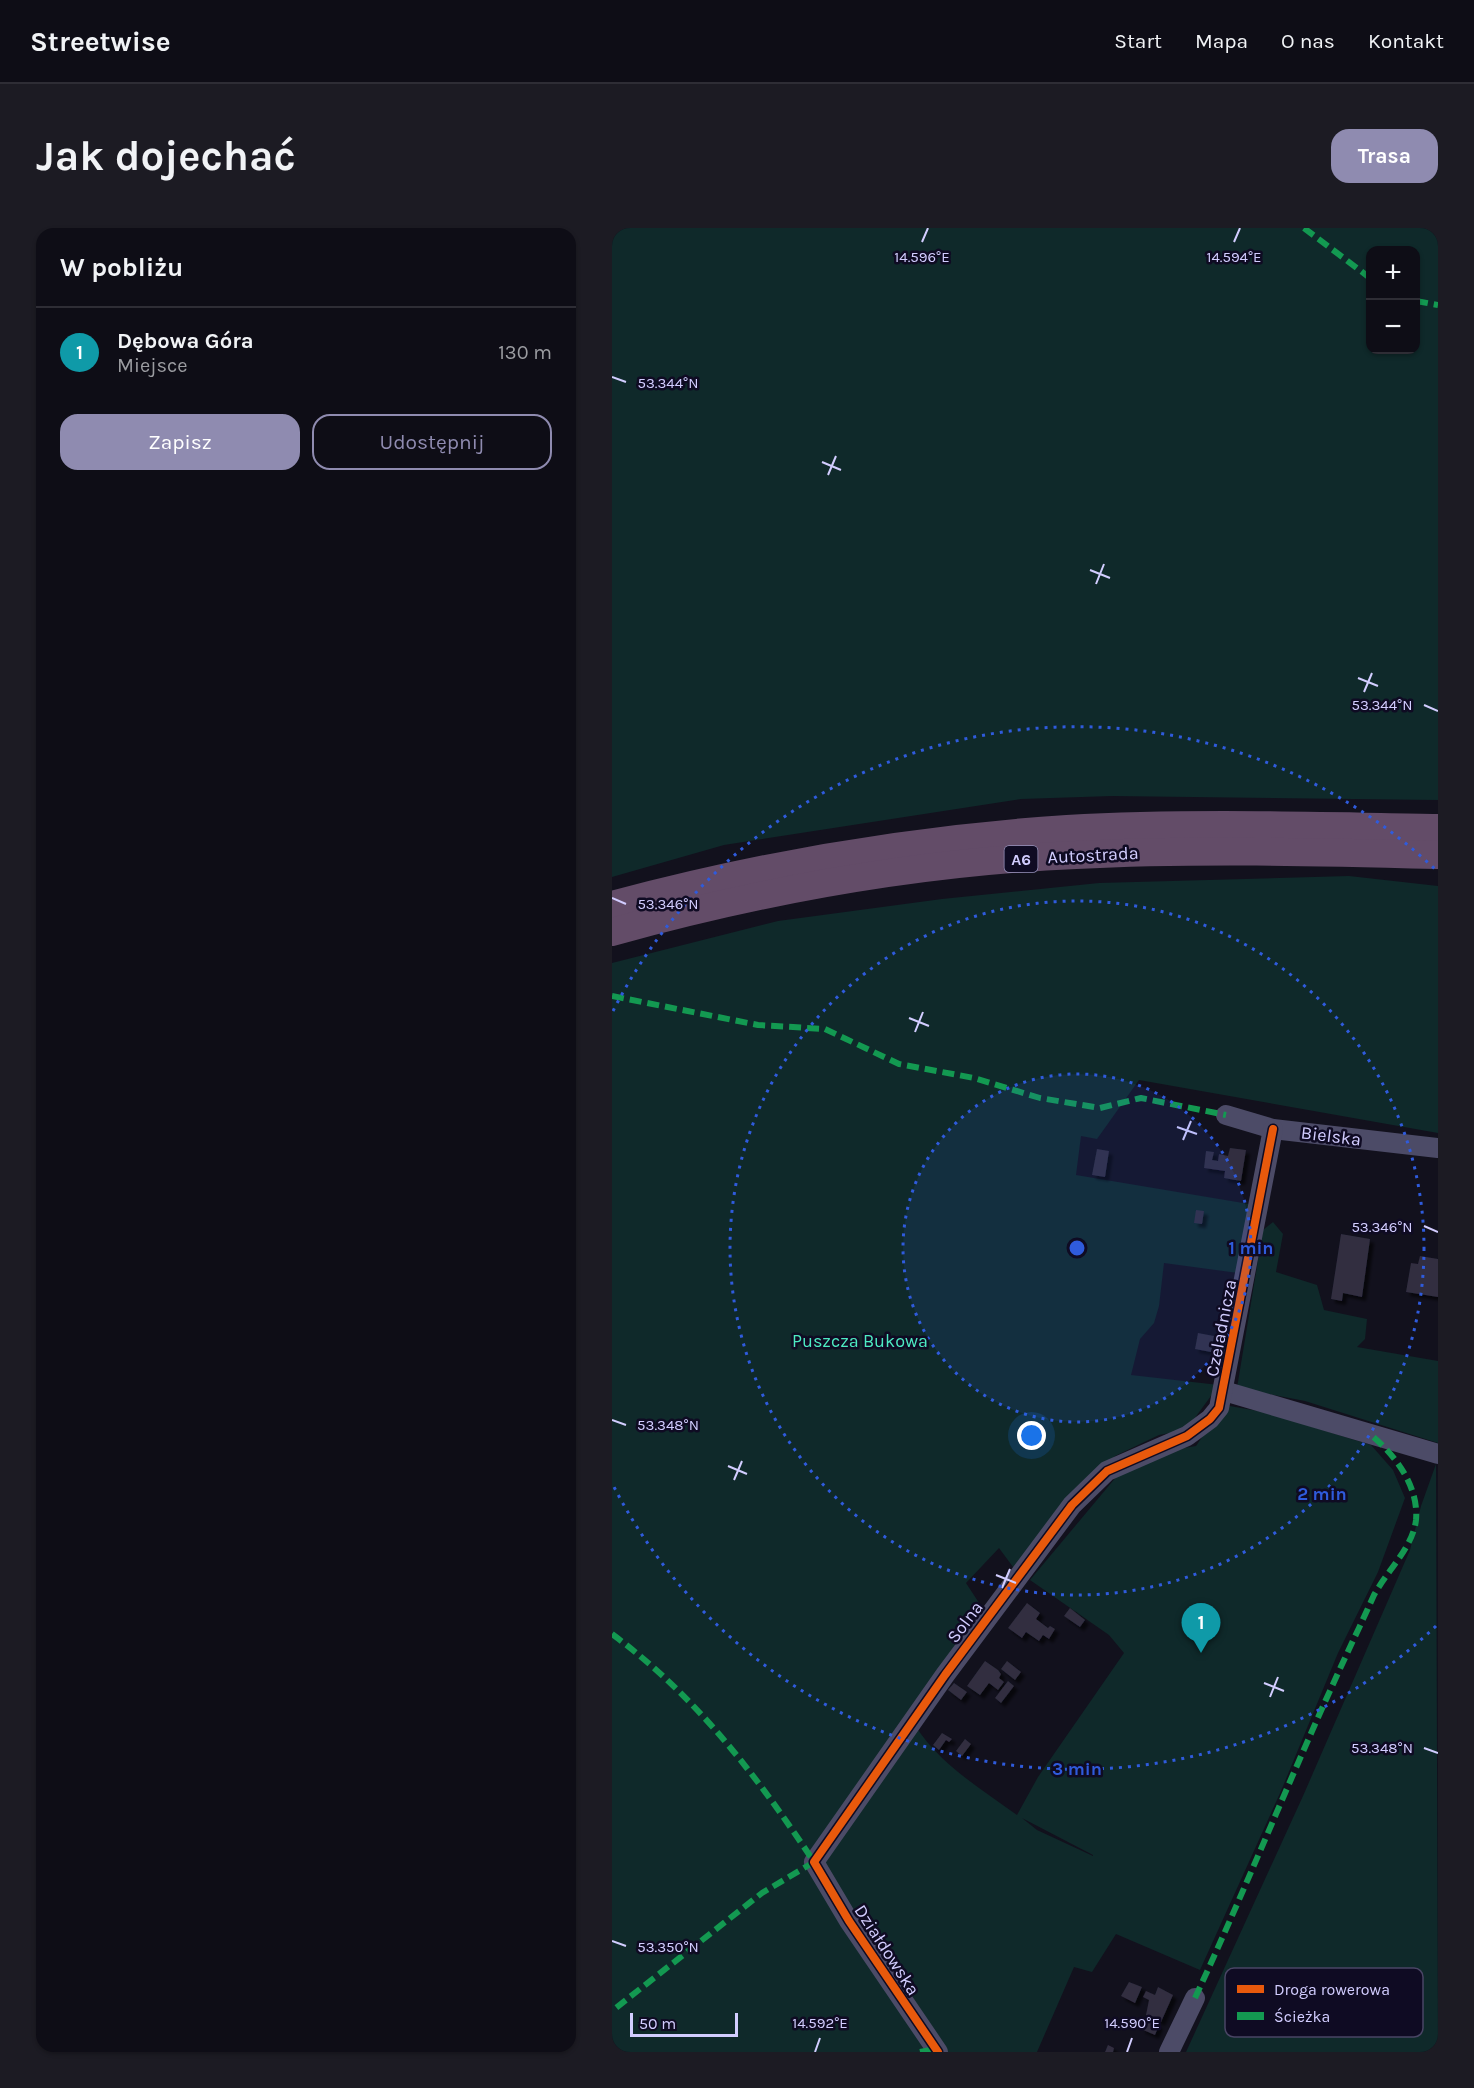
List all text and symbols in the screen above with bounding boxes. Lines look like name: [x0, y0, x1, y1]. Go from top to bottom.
text: Streetwise: [30, 25, 171, 58]
text: Start: [1114, 29, 1162, 53]
text: Mapa: [1195, 29, 1248, 53]
text: O nas: [1281, 29, 1335, 53]
text: Kontakt: [1368, 29, 1444, 53]
button: Trasa: [1331, 129, 1438, 183]
text: Jak dojechać: [36, 131, 296, 181]
map controls: [1366, 246, 1420, 354]
button: +: [1366, 246, 1420, 300]
text: 14.596°E: [894, 248, 950, 266]
text: 14.594°E: [1206, 248, 1262, 266]
text: W pobliżu: [60, 252, 183, 283]
button: −: [1366, 300, 1420, 354]
text: Dębowa Góra: [117, 328, 254, 354]
text: 1: [76, 341, 83, 364]
text: 130 m: [498, 341, 552, 364]
text: Miejsce: [117, 354, 188, 377]
text: 53.344°N: [638, 374, 698, 392]
button: Zapisz: [60, 414, 300, 470]
button: Udostępnij: [312, 414, 552, 470]
text: 53.344°N: [1352, 696, 1412, 714]
street label: Autostrada: [1047, 842, 1139, 868]
road number: A6: [1004, 846, 1038, 872]
text: 53.346°N: [637, 895, 699, 913]
street label: Bielska: [1300, 1121, 1362, 1151]
text: 53.346°N: [1351, 1218, 1413, 1236]
text: 1 min: [1228, 1237, 1274, 1259]
centre of rings: [1067, 1238, 1087, 1258]
street label: Czeladnicza: [1201, 1278, 1241, 1378]
park label: Puszcza Bukowa: [792, 1330, 928, 1352]
text: 53.348°N: [637, 1416, 699, 1434]
your location: [1017, 1421, 1046, 1450]
text: 2 min: [1297, 1483, 1347, 1505]
street label: Solna: [942, 1597, 988, 1647]
pin: 1: [1182, 1604, 1220, 1653]
text: 53.348°N: [1351, 1739, 1413, 1757]
text: 3 min: [1052, 1758, 1102, 1780]
street label: Działdowska: [850, 1900, 924, 2000]
text: 53.350°N: [637, 1938, 699, 1956]
legend: [1225, 1968, 1423, 2037]
text: Droga rowerowa: [1274, 1980, 1390, 1999]
text: Ścieżka: [1274, 2007, 1330, 2026]
scale bar: [630, 2010, 738, 2038]
text: 50 m: [639, 2014, 676, 2033]
text: 14.592°E: [792, 2014, 848, 2032]
text: 14.590°E: [1104, 2014, 1160, 2032]

